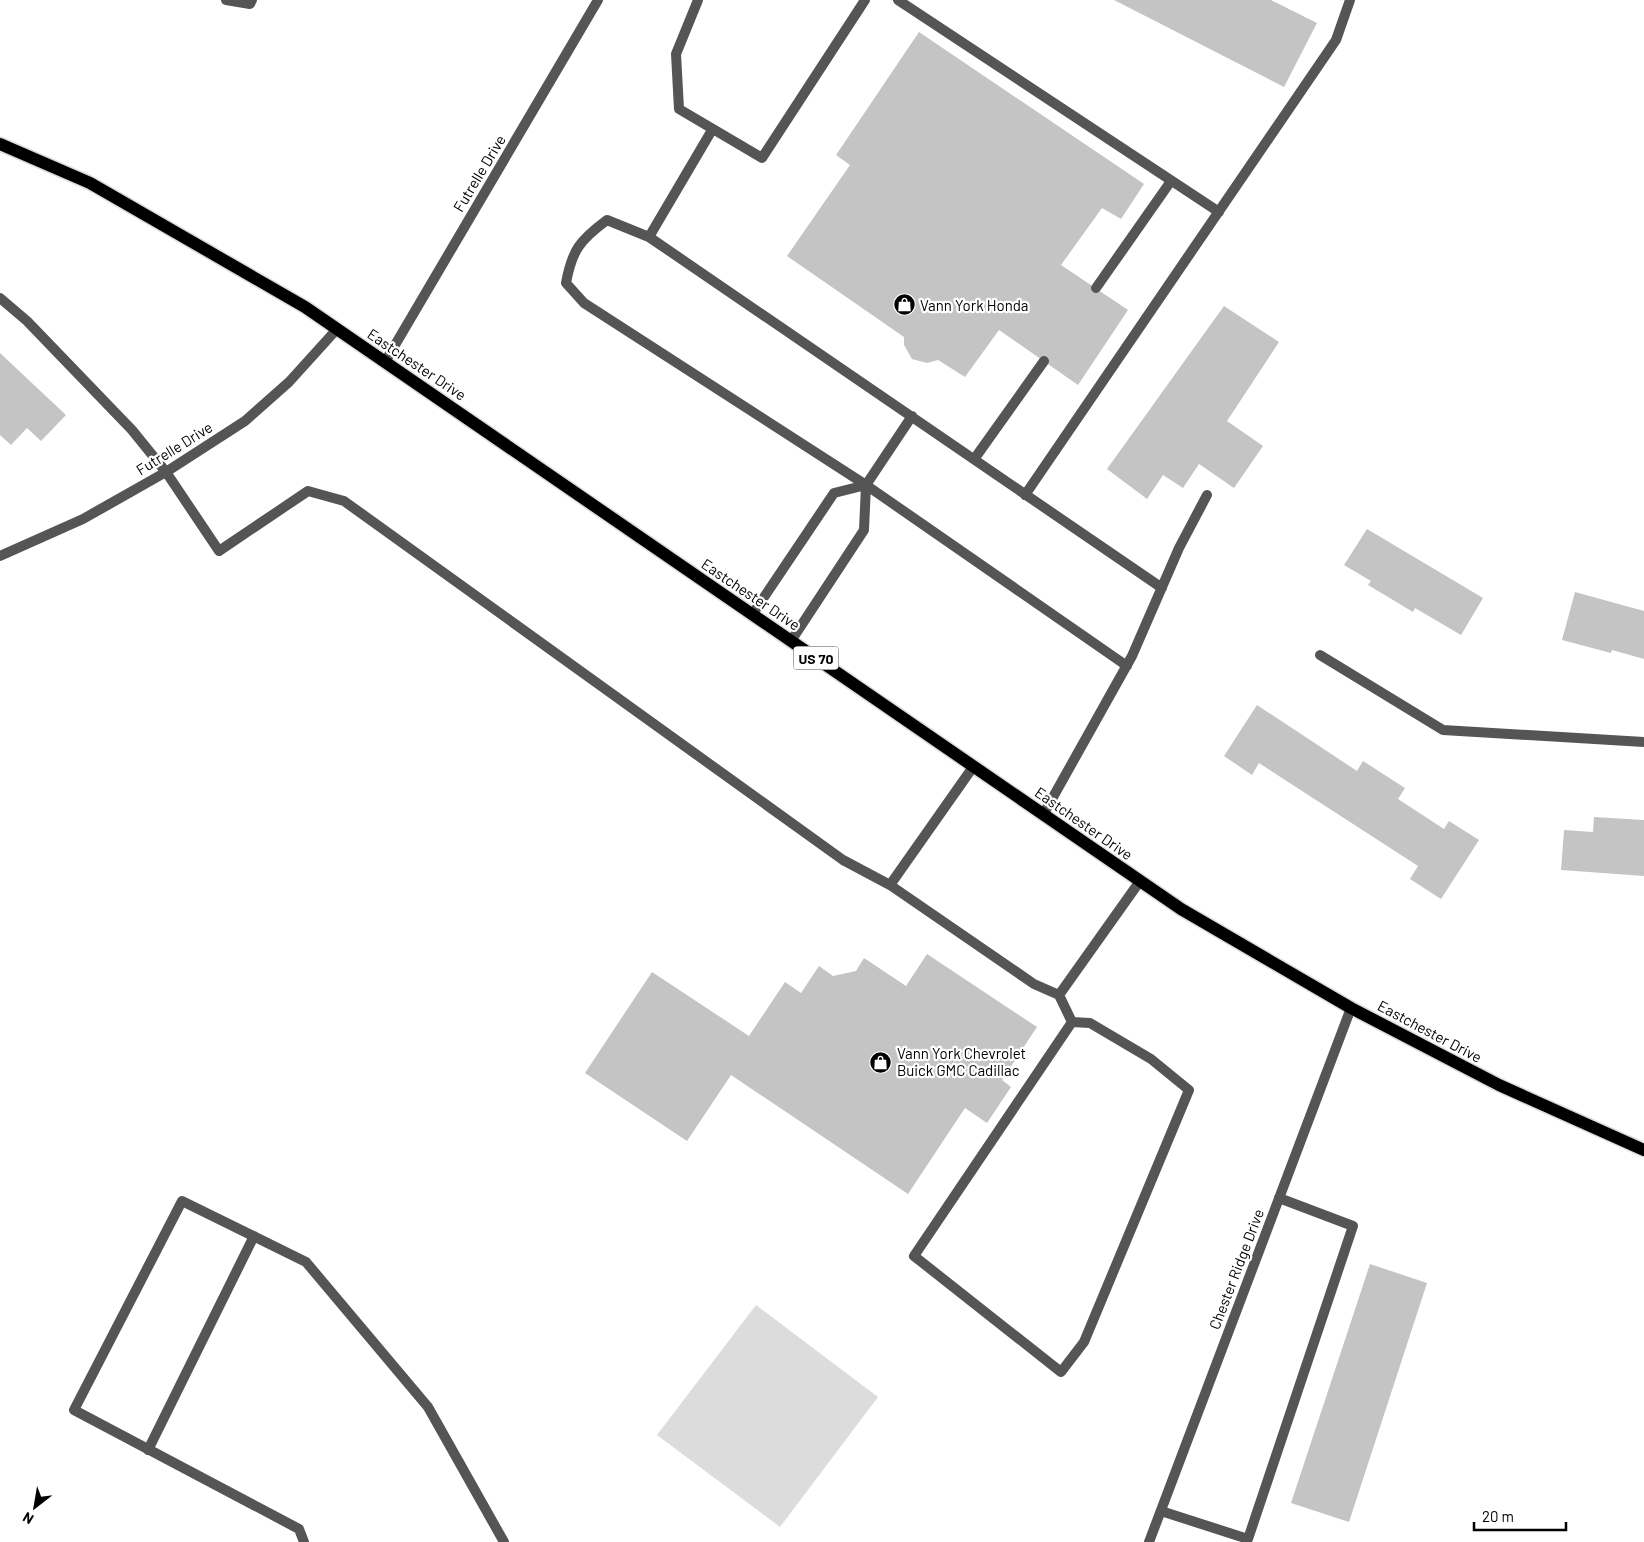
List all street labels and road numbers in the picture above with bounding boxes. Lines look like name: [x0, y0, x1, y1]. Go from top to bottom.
street label: Futrelle Drive: [449, 131, 509, 215]
street label: Eastchester Drive: [364, 324, 470, 404]
street label: Futrelle Drive: [133, 417, 215, 479]
street label: Eastchester Drive: [698, 554, 804, 634]
road number: US 70: [794, 646, 838, 670]
street label: Eastchester Drive: [1032, 783, 1136, 863]
street label: Eastchester Drive: [1375, 996, 1485, 1066]
street label: Chester Ridge Drive: [1205, 1206, 1267, 1332]

